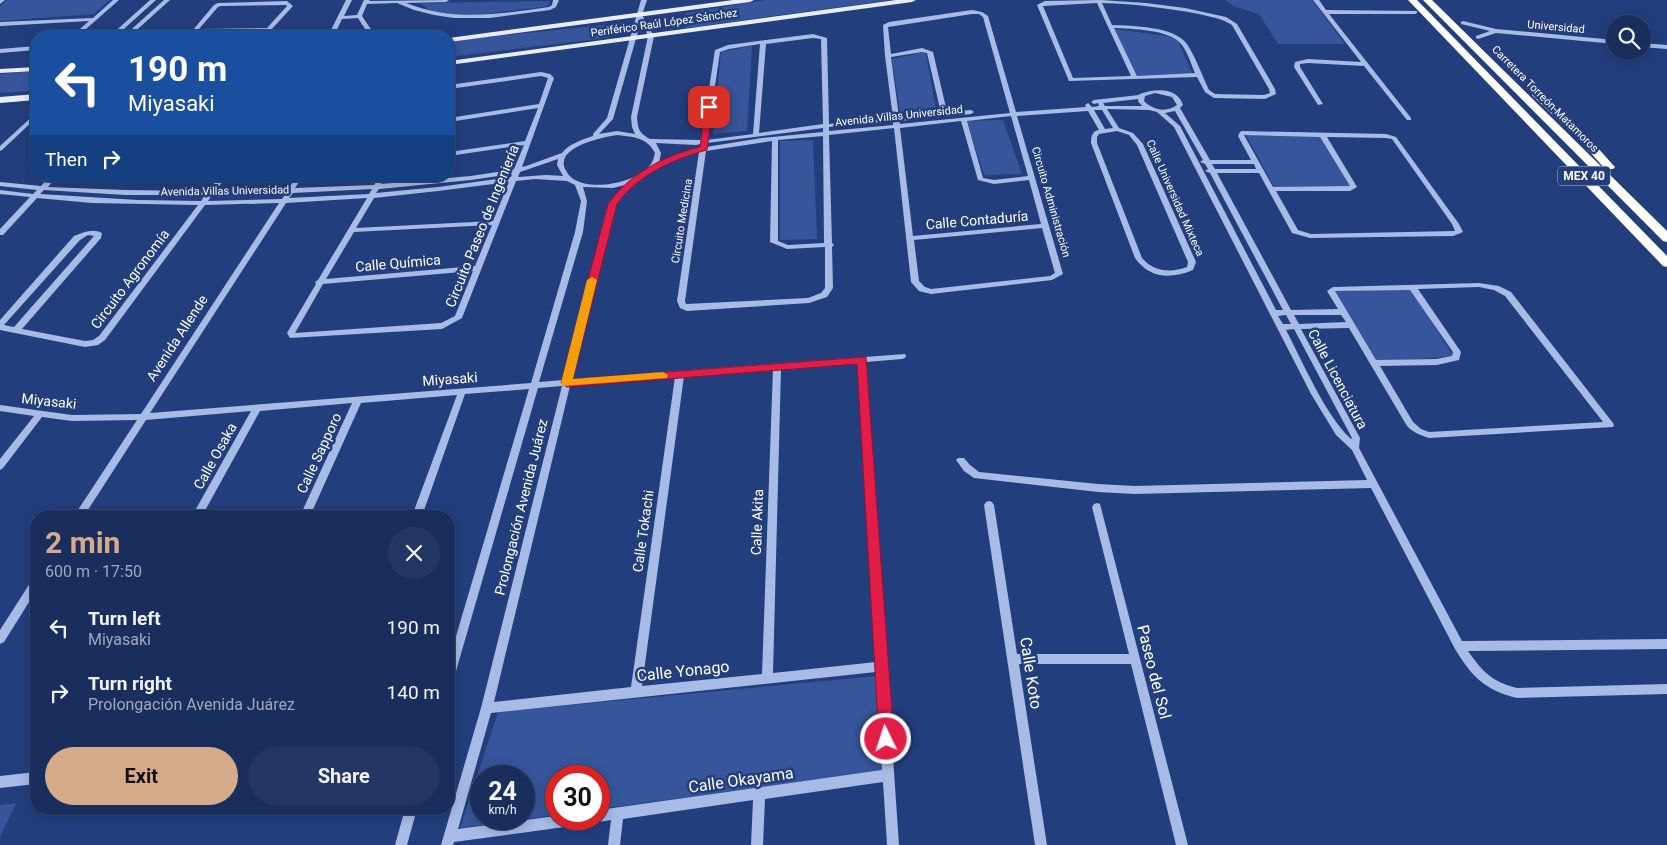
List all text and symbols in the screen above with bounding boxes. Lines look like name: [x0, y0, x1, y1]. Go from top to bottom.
street label: Periférico Raúl López Sánchez: [590, 6, 739, 40]
map controls: [1606, 15, 1651, 60]
button: search: [1606, 15, 1651, 60]
street label: Universidad: [1527, 18, 1585, 36]
street label: Carretera Torreón-Matamoros: [1489, 43, 1601, 155]
text: 190 m: [128, 49, 227, 90]
icon: left: [45, 50, 110, 115]
pin: [688, 86, 730, 128]
text: Miyasaki: [128, 91, 215, 116]
icon: arrive: [695, 93, 723, 121]
street label: Avenida Villas Universidad: [834, 103, 964, 129]
street label: Calle Universidad Mixteca: [1143, 138, 1207, 258]
street label: Circuito Paseo de Ingeniería: [442, 142, 522, 310]
icon: right: [97, 145, 125, 173]
street label: Circuito Administración: [1029, 145, 1073, 259]
text: Then: [45, 148, 87, 171]
road number: MEX 40: [1558, 167, 1610, 186]
street label: Circuito Medicina: [669, 178, 695, 264]
street label: Avenida Villas Universidad: [161, 183, 289, 199]
street label: Calle Contaduría: [925, 208, 1029, 232]
street label: Circuito Agronomía: [87, 226, 173, 332]
street label: Calle Química: [355, 251, 441, 275]
street label: Avenida Allende: [143, 292, 211, 384]
street label: Calle Licenciatura: [1305, 326, 1371, 432]
street label: Miyasaki: [422, 369, 478, 389]
street label: Miyasaki: [21, 390, 77, 412]
street label: Calle Sapporo: [293, 410, 345, 496]
street label: Prolongación Avenida Juárez: [491, 417, 551, 597]
street label: Calle Osaka: [190, 420, 240, 492]
street label: Calle Tokachi: [629, 489, 657, 573]
street label: Calle Akita: [748, 489, 766, 555]
text: 2 min: [45, 525, 120, 560]
button: close: [388, 527, 440, 579]
text: 600 m · 17:50: [45, 562, 142, 581]
text: Turn left: [88, 607, 161, 630]
icon: left: [45, 614, 73, 642]
text: 190 m: [387, 616, 440, 639]
street label: Paseo del Sol: [1133, 623, 1175, 721]
text: Miyasaki: [88, 630, 151, 649]
street label: Calle Koto: [1016, 636, 1046, 710]
street label: Calle Yonago: [636, 657, 730, 685]
text: Turn right: [88, 672, 172, 695]
icon: right: [45, 679, 73, 707]
text: 140 m: [387, 681, 440, 704]
text: Prolongación Avenida Juárez: [88, 695, 295, 714]
position arrow: [859, 712, 911, 764]
button: Exit: [45, 747, 238, 805]
button: Share: [248, 747, 440, 805]
street label: Calle Okayama: [687, 763, 795, 797]
speed limit sign: 30: [545, 765, 610, 830]
text: 24: [488, 777, 517, 806]
text: km/h: [488, 803, 517, 817]

